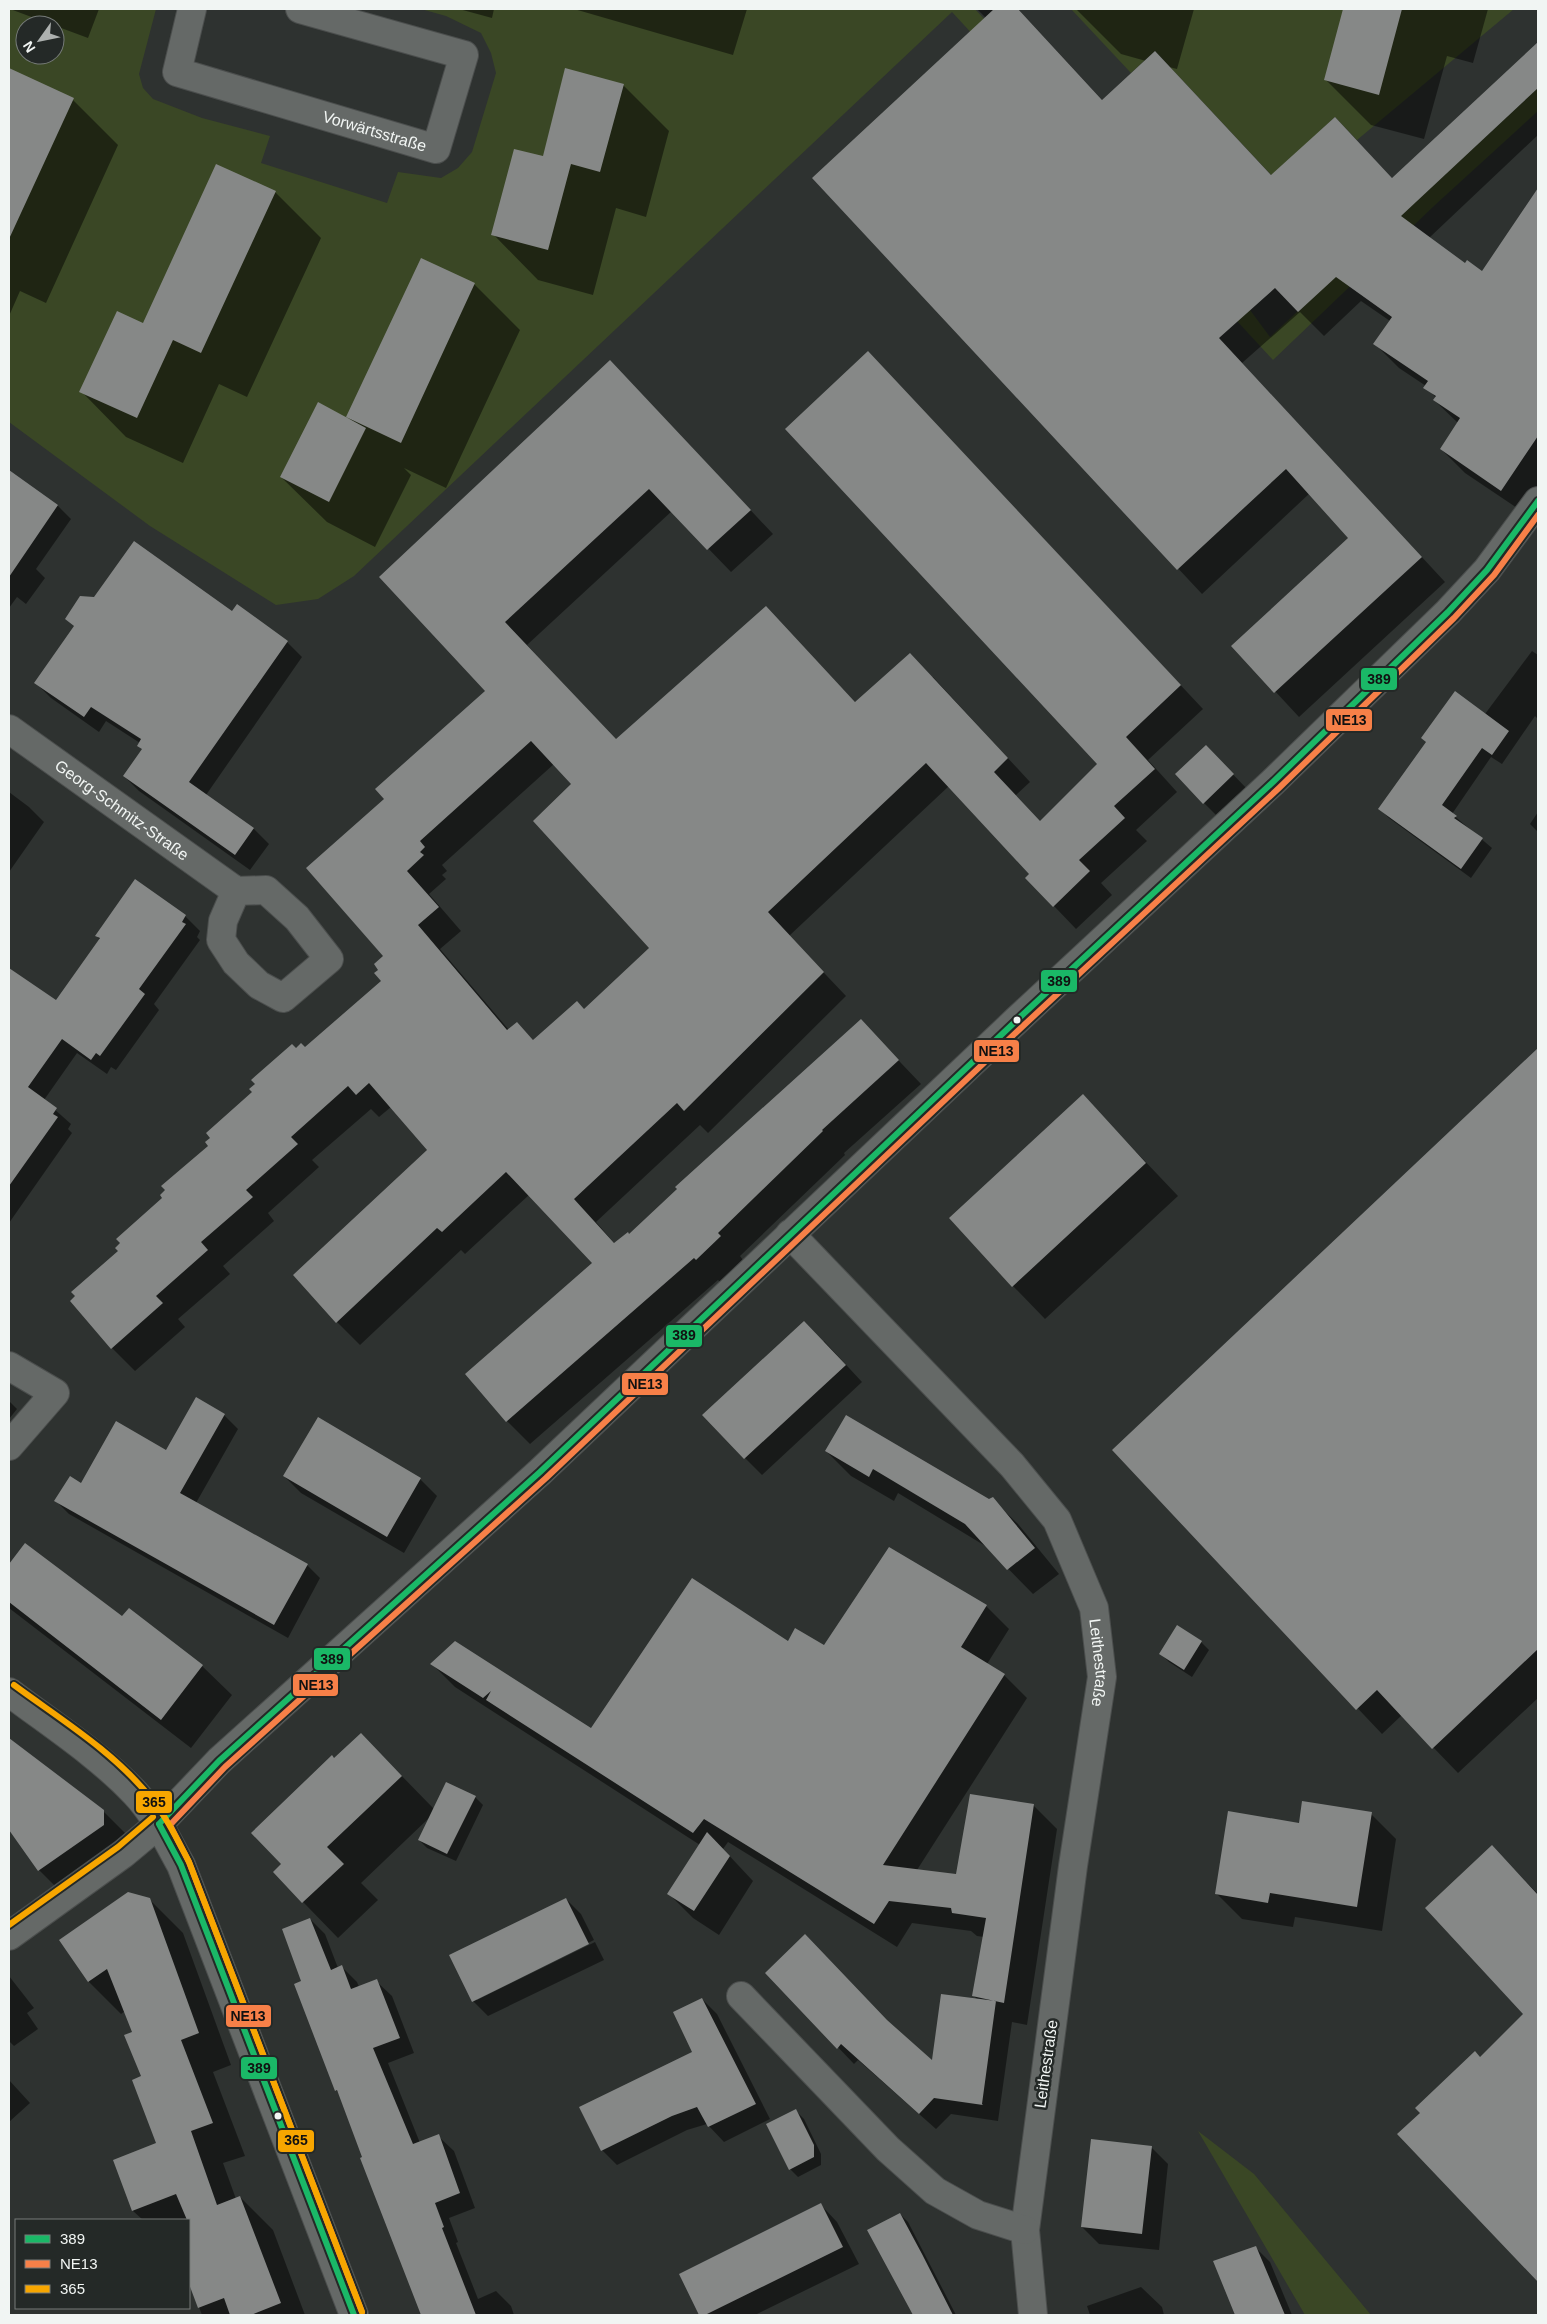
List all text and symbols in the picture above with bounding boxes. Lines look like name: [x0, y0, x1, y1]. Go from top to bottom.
north arrow: [15, 15, 65, 65]
text: N: [20, 38, 39, 56]
street label: Vorwärtsstraße: [321, 107, 429, 154]
line badge: 389: [1360, 667, 1398, 691]
text: 389: [1367, 671, 1391, 687]
line badge: NE13: [1325, 708, 1373, 732]
text: NE13: [1331, 712, 1367, 728]
street label: Georg-Schmitz-Straße: [52, 756, 192, 863]
line badge: 389: [1040, 969, 1078, 993]
text: 389: [1047, 973, 1071, 989]
unlabelled marker: [1012, 1015, 1022, 1025]
line badge: NE13: [973, 1039, 1020, 1063]
text: NE13: [978, 1043, 1014, 1059]
line badge: 389: [665, 1324, 703, 1348]
text: 389: [672, 1327, 696, 1343]
line badge: NE13: [621, 1372, 669, 1396]
text: NE13: [627, 1376, 663, 1392]
street label: Leithestraße: [1087, 1618, 1111, 1708]
line badge: 389: [313, 1647, 351, 1671]
text: 389: [320, 1651, 344, 1667]
line badge: NE13: [292, 1673, 339, 1697]
text: NE13: [298, 1677, 334, 1693]
line badge: 365: [135, 1790, 173, 1814]
text: 365: [142, 1794, 166, 1810]
line badge: NE13: [225, 2004, 272, 2028]
text: NE13: [230, 2008, 266, 2024]
street label: Leithestraße: [1031, 2019, 1061, 2109]
line badge: 389: [240, 2056, 278, 2080]
text: 389: [247, 2060, 271, 2076]
unlabelled marker: [273, 2111, 283, 2121]
line badge: 365: [277, 2129, 315, 2153]
text: 365: [284, 2132, 308, 2148]
legend: [15, 2219, 190, 2309]
text: 389: [60, 2230, 85, 2247]
text: NE13: [60, 2255, 98, 2272]
text: 365: [60, 2280, 85, 2297]

